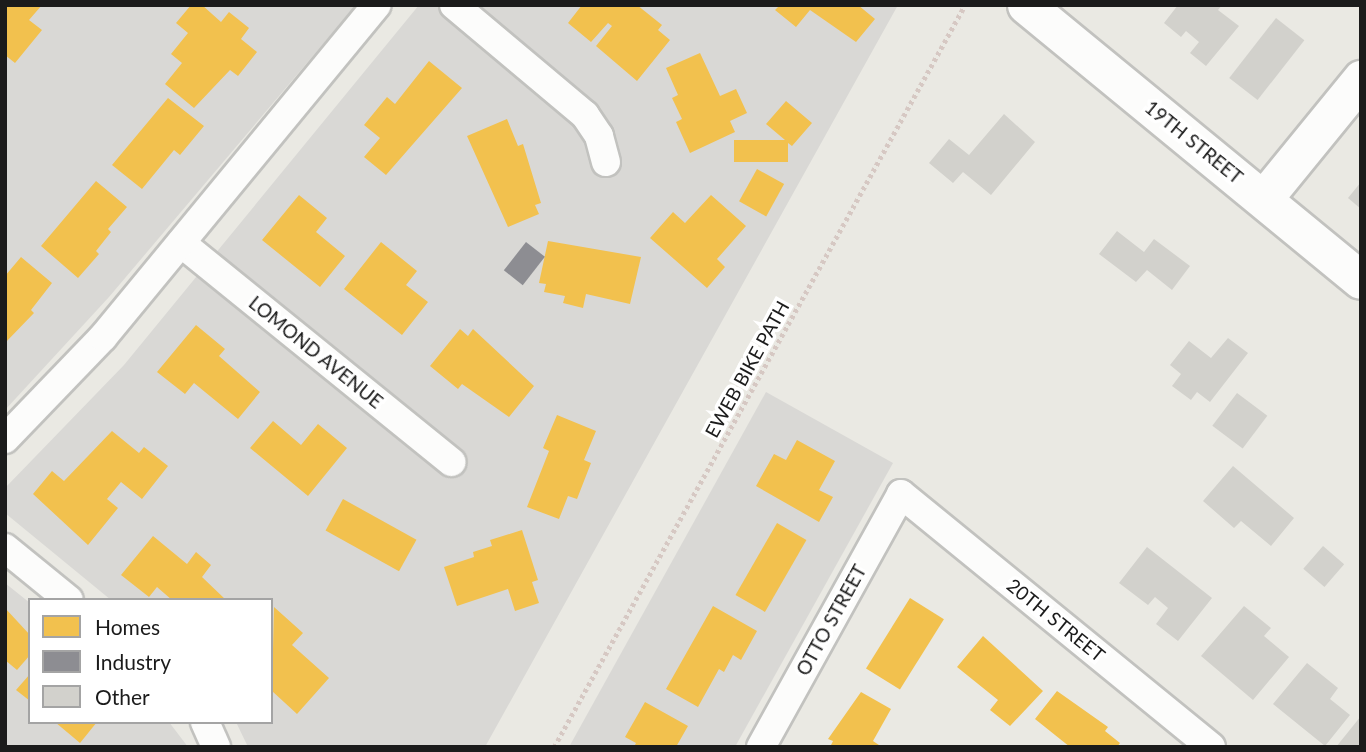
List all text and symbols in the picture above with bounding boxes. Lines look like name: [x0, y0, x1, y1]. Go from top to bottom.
street label: 19TH STREET: [1140, 96, 1248, 188]
street label: LOMOND AVENUE: [244, 291, 388, 413]
street label: EWEB BIKE PATH: [700, 297, 794, 441]
street label: OTTO STREET: [791, 561, 871, 679]
street label: 20TH STREET: [1002, 574, 1110, 666]
legend: [28, 598, 273, 724]
text: Homes: [95, 614, 160, 639]
text: Industry: [95, 649, 171, 674]
text: Other: [95, 684, 150, 709]

